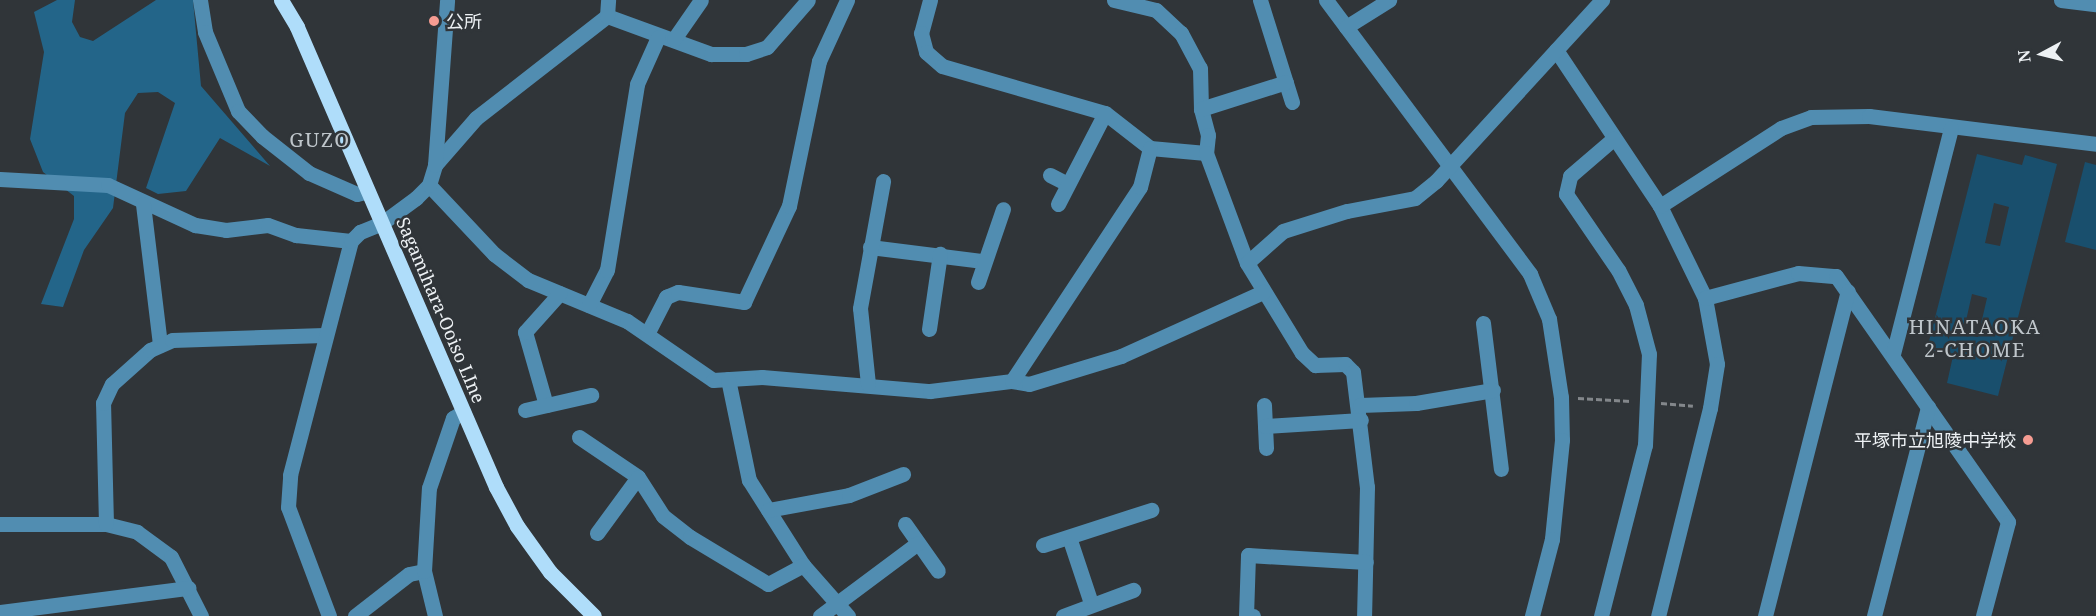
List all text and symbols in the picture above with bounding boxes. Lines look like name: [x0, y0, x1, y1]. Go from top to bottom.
place label: 公所: [446, 10, 482, 32]
marker: 公所: [427, 14, 441, 28]
north arrow: [2012, 24, 2072, 84]
text: N: [2012, 49, 2036, 64]
district label: GUZO: [289, 127, 351, 151]
street label: Sagamihara-Ooiso LIne: [392, 214, 490, 406]
district label: HINATAOKA 2-CHOME: [1909, 315, 2041, 362]
place label: 平塚市立旭陵中学校: [1854, 429, 2016, 451]
marker: 平塚市立旭陵中学校: [2021, 433, 2035, 447]

